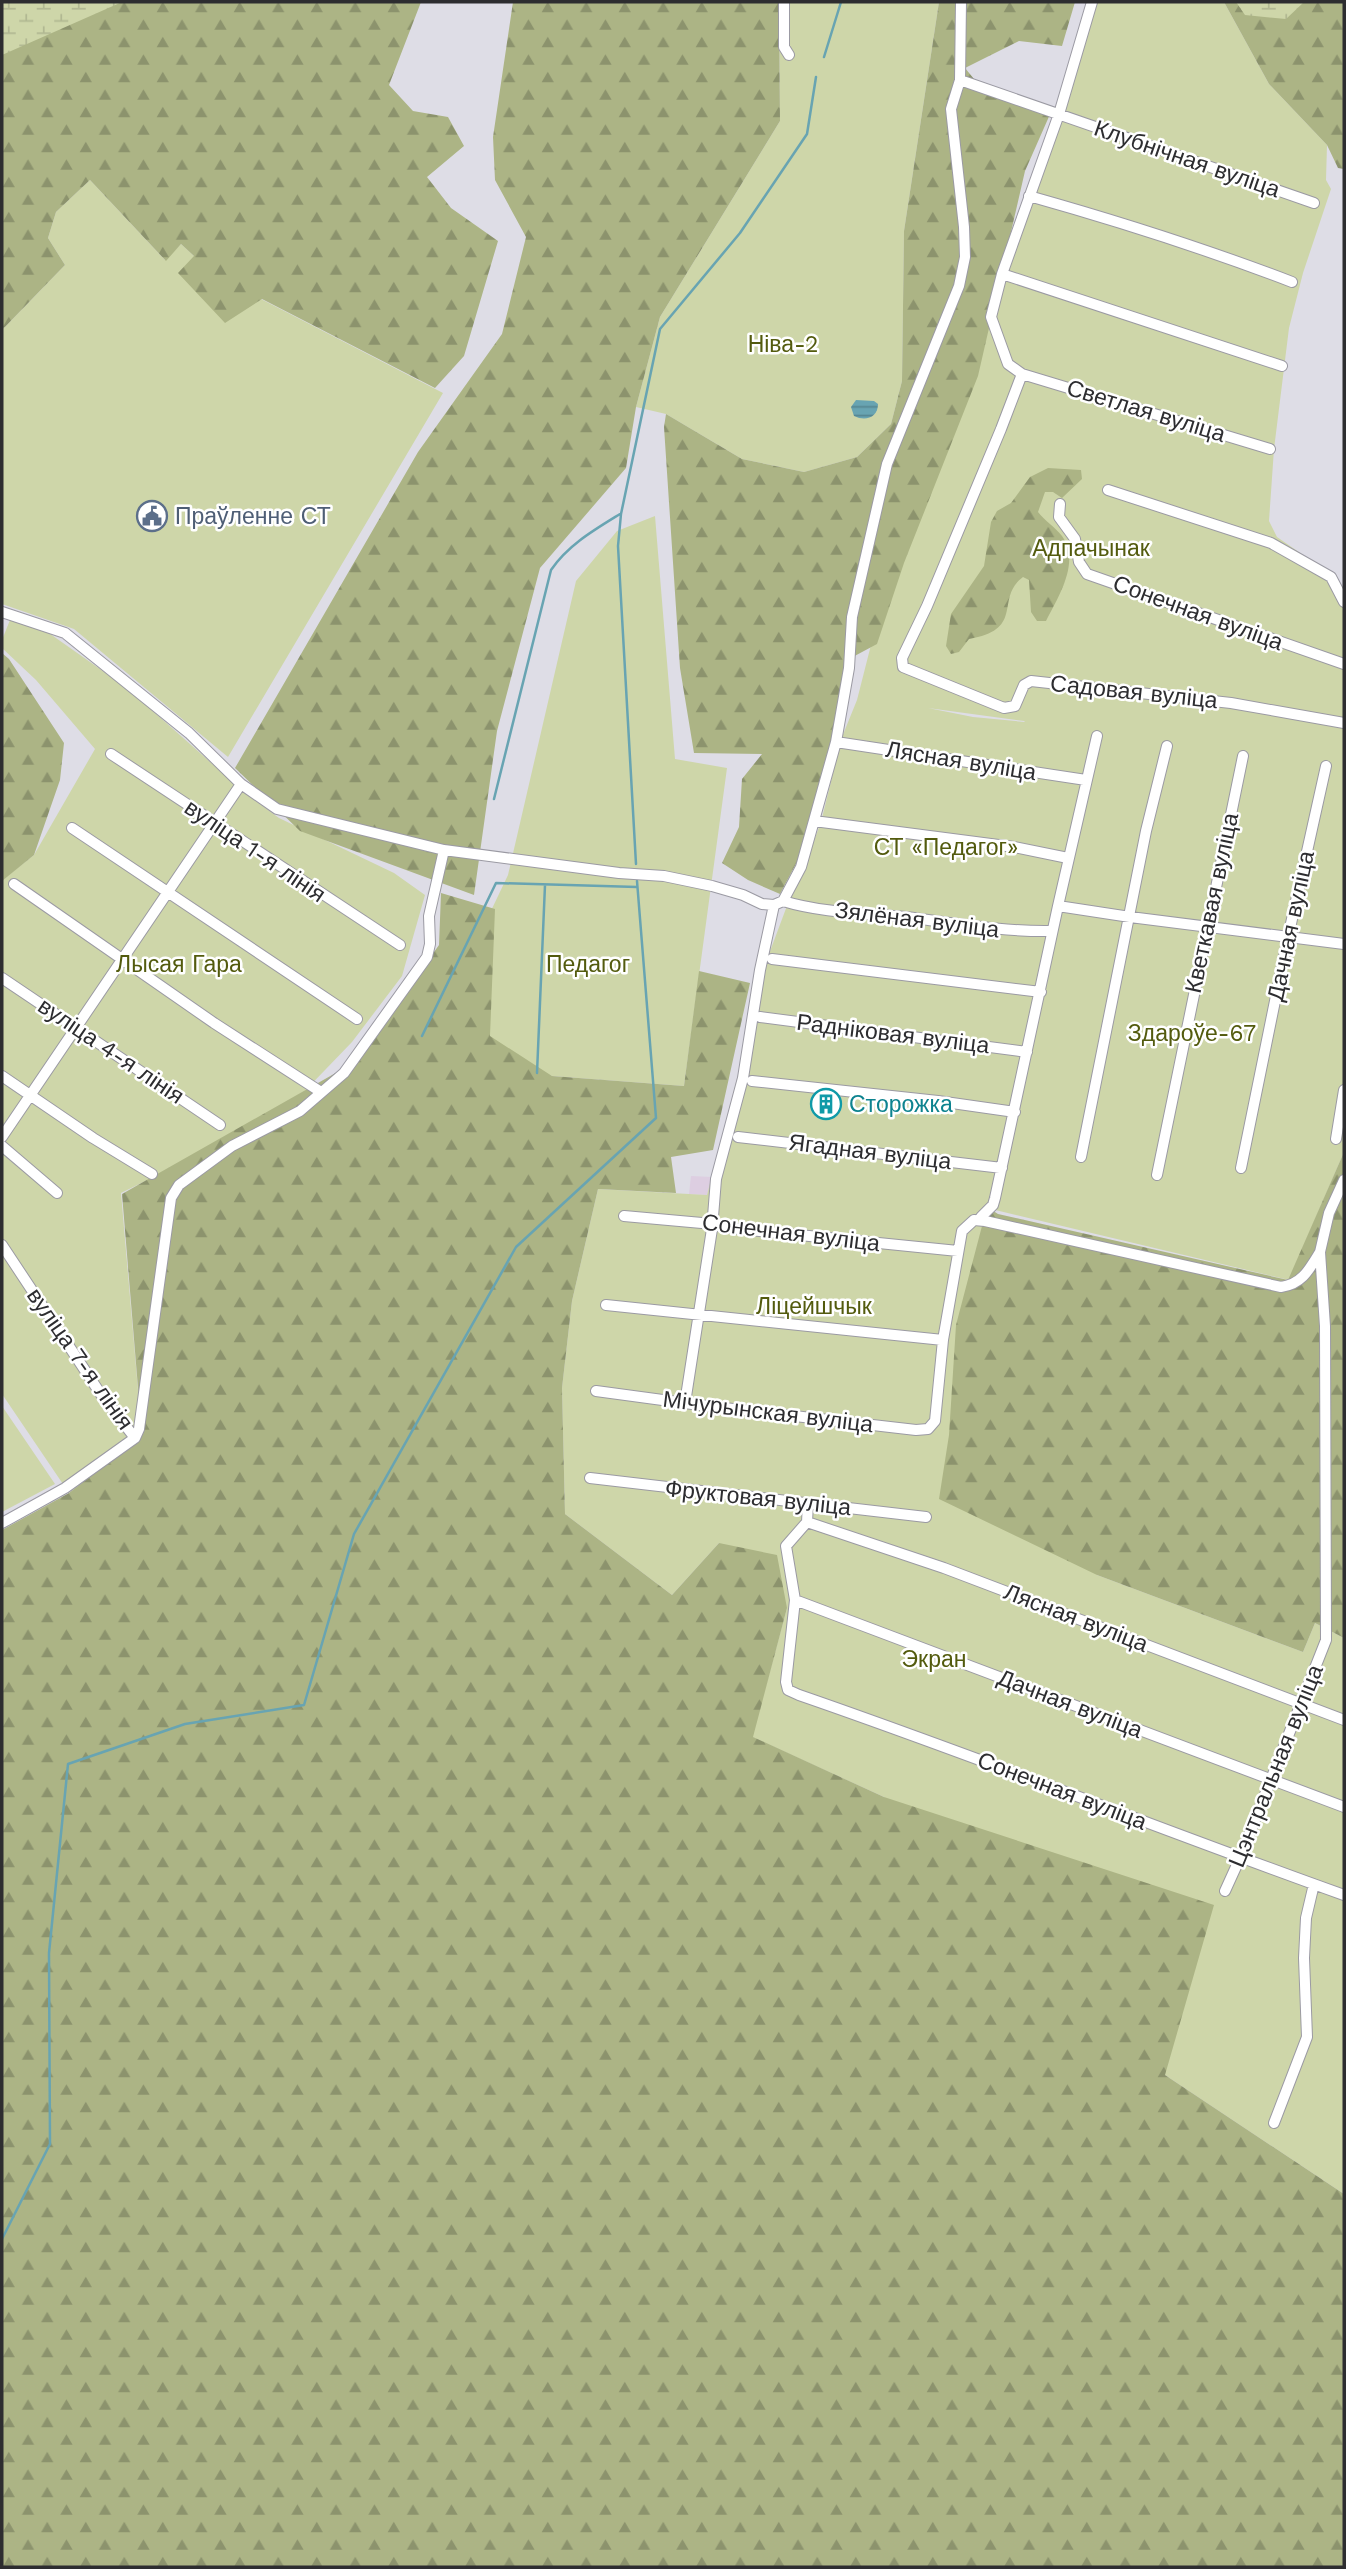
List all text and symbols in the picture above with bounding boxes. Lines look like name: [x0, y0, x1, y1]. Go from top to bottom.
street label: Клубнічная вуліца: [1091, 115, 1284, 203]
park label: Ніва-2: [748, 331, 818, 358]
street label: Светлая вуліца: [1063, 374, 1229, 448]
public building icon: Праўленне СТ: [135, 499, 169, 533]
place label: Праўленне СТ: [175, 503, 331, 530]
park label: Адпачынак: [1032, 535, 1151, 562]
street label: Сонечная вуліца: [1109, 570, 1287, 656]
street label: Садовая вуліца: [1049, 670, 1219, 714]
street label: Лясная вуліца: [884, 736, 1038, 786]
street label: вуліца 1-я лінія: [179, 794, 331, 908]
street label: Кветкавая вуліца: [1180, 810, 1244, 996]
park label: СТ «Педагог»: [874, 834, 1018, 861]
street label: Дачная вуліца: [1262, 848, 1320, 1004]
street label: Зялёная вуліца: [833, 897, 1001, 944]
park label: Лысая Гара: [116, 951, 242, 978]
park label: Педагог: [546, 951, 630, 978]
street label: вуліца 4-я лінія: [33, 992, 189, 1110]
street label: Радніковая вуліца: [795, 1009, 991, 1059]
park label: Здароўе-67: [1128, 1020, 1256, 1047]
building icon: Сторожка: [809, 1087, 843, 1121]
place label: Сторожка: [849, 1091, 953, 1118]
street label: Ягадная вуліца: [787, 1129, 953, 1175]
street label: Сонечная вуліца: [700, 1209, 882, 1257]
street label: вуліца 7-я лінія: [21, 1283, 139, 1435]
park label: Ліцейшчык: [756, 1293, 873, 1320]
street label: Мічурынская вуліца: [661, 1386, 875, 1438]
street label: Фруктовая вуліца: [664, 1475, 853, 1521]
street label: Лясная вуліца: [1000, 1578, 1152, 1658]
park label: Экран: [902, 1646, 966, 1673]
street label: Цэнтральная вуліца: [1223, 1661, 1329, 1871]
street label: Дачная вуліца: [994, 1664, 1146, 1744]
street label: Сонечная вуліца: [974, 1746, 1151, 1836]

